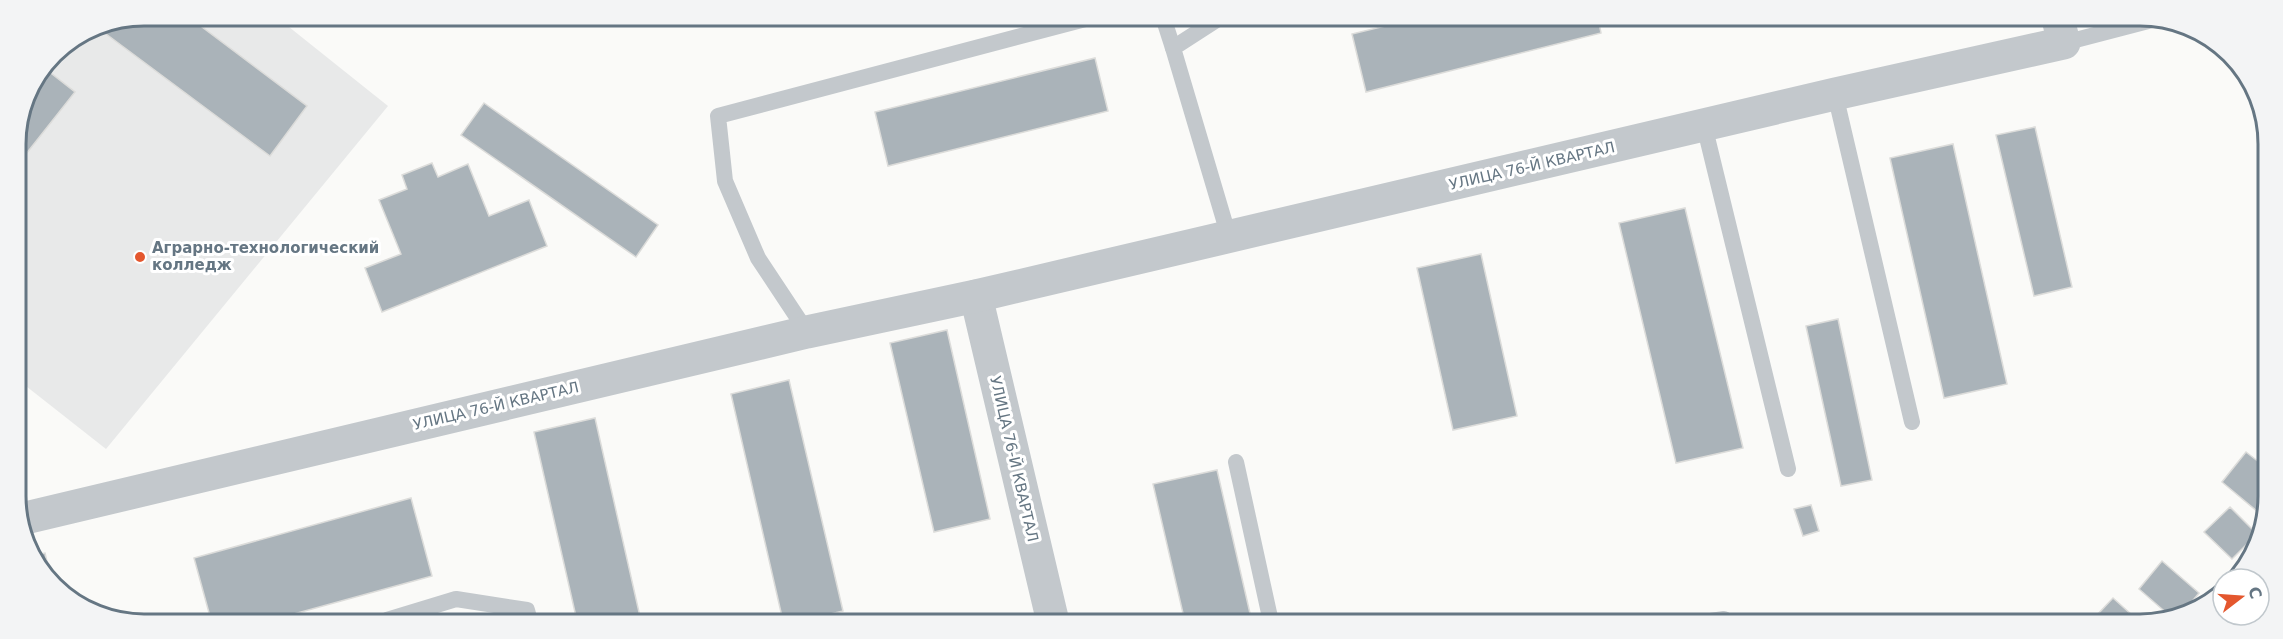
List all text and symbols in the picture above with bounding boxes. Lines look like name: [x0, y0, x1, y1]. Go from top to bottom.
street label: УЛИЦА 76-Й КВАРТАЛ: [1447, 137, 1617, 194]
place label: Аграрно-технологический колледж: [152, 239, 379, 274]
marker: Аграрно-технологический колледж: [133, 250, 147, 264]
street label: УЛИЦА 76-Й КВАРТАЛ: [986, 374, 1043, 544]
street label: УЛИЦА 76-Й КВАРТАЛ: [411, 377, 581, 434]
north arrow: [2211, 567, 2271, 627]
text: С: [2244, 584, 2266, 601]

